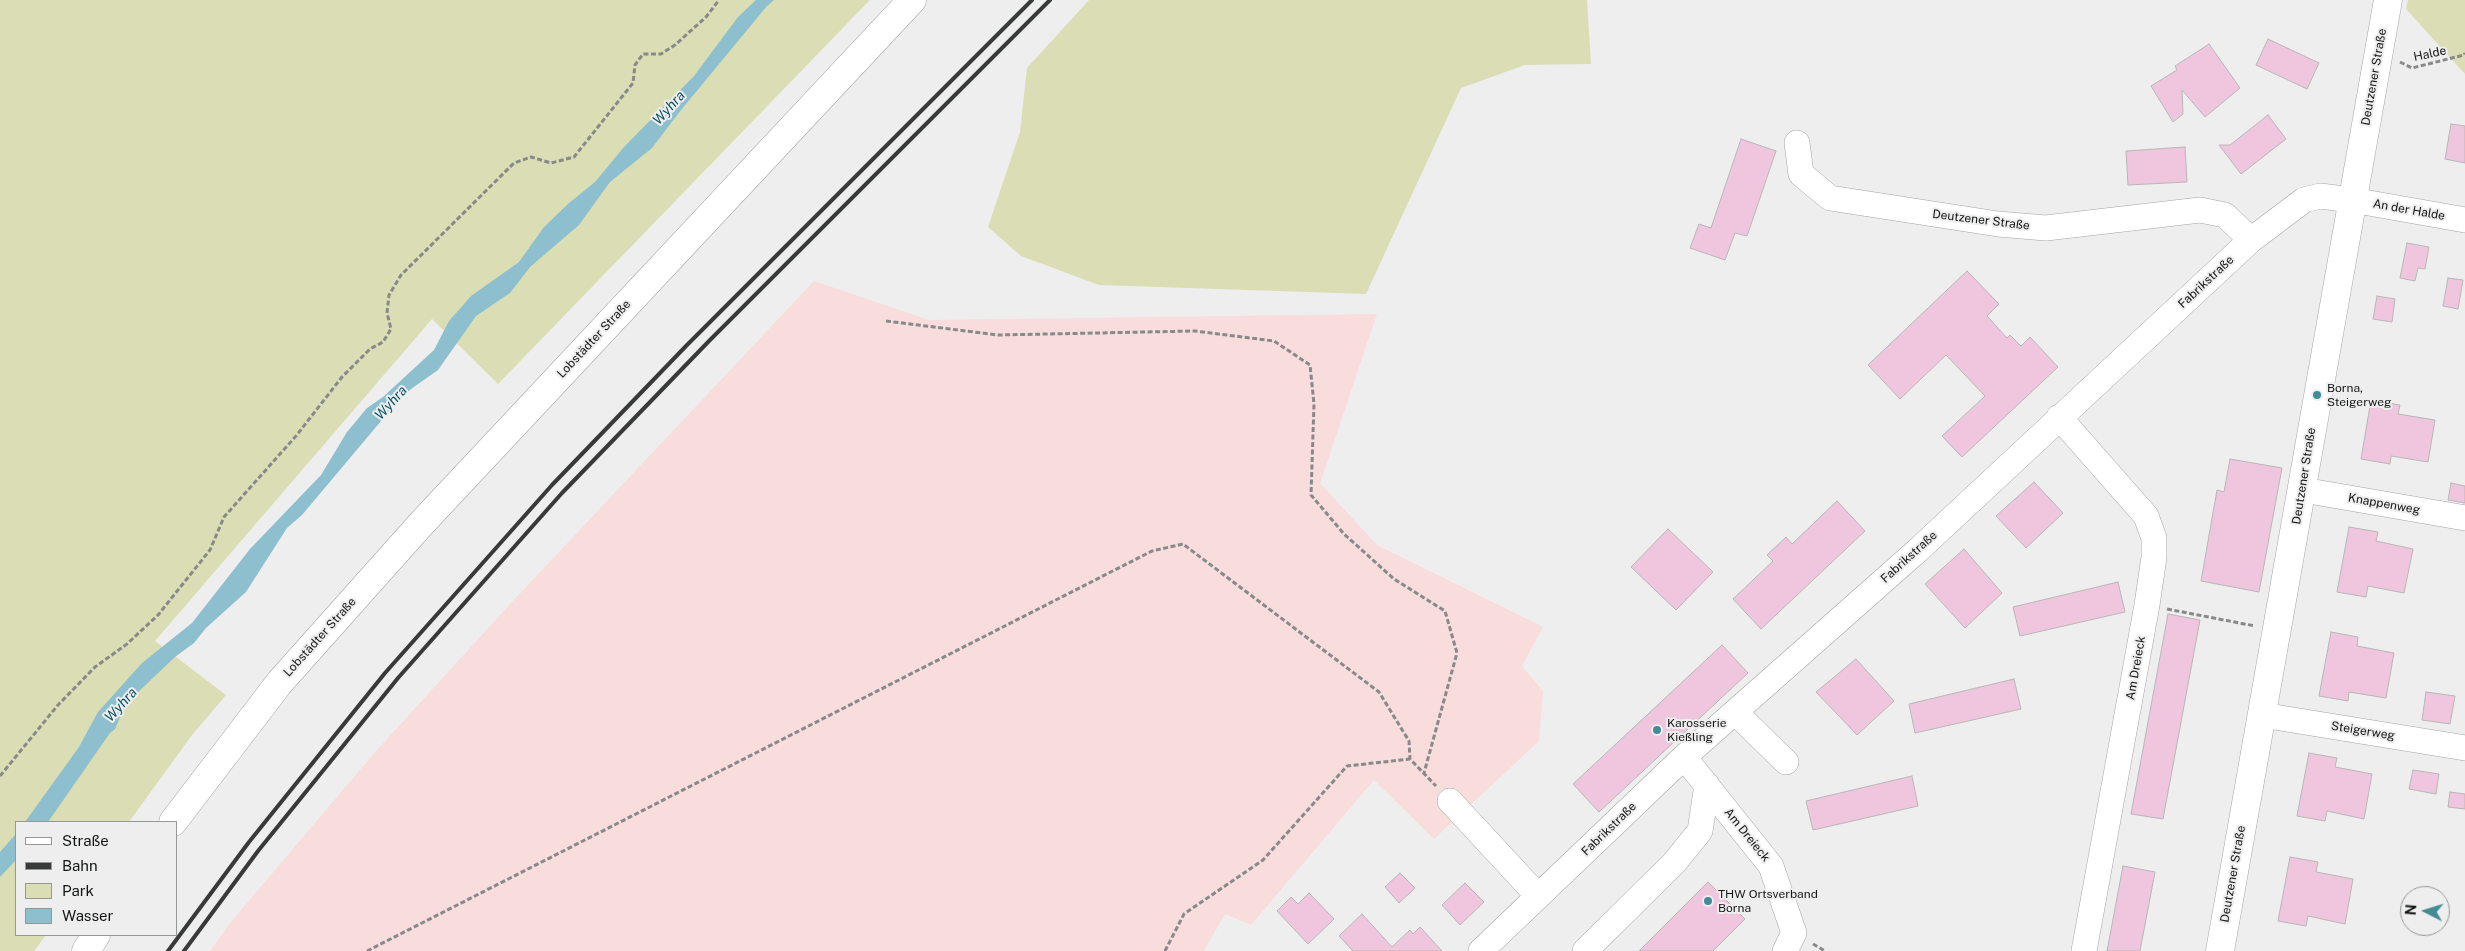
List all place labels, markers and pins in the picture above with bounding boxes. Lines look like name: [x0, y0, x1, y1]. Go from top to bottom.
place label: Borna, Steigerweg: [2327, 381, 2391, 409]
marker: Borna, Steigerweg: [2311, 389, 2323, 401]
place label: Karosserie Kießling: [1667, 716, 1726, 744]
marker: Karosserie Kießling: [1651, 724, 1663, 736]
place label: THW Ortsverband Borna: [1718, 887, 1818, 915]
marker: THW Ortsverband Borna: [1702, 895, 1714, 907]

